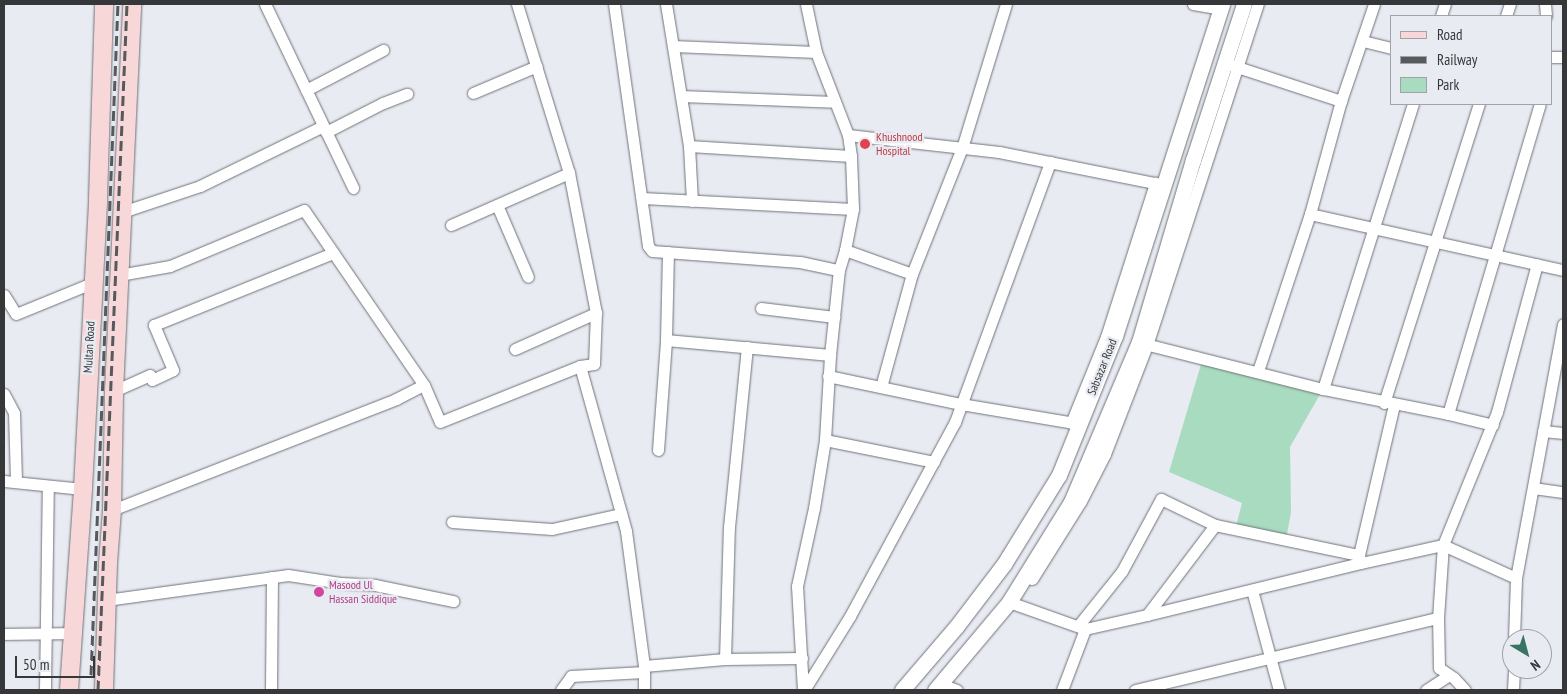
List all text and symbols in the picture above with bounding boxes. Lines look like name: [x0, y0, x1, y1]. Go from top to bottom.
legend: [1390, 15, 1552, 105]
text: Road: [1437, 25, 1463, 44]
text: Railway: [1437, 50, 1477, 69]
text: Park: [1437, 75, 1459, 94]
place label: Khushnood Hospital: [876, 130, 923, 158]
marker: Khushnood Hospital: [858, 137, 872, 151]
street label: Multan Road: [80, 321, 98, 373]
street label: Sabsazar Road: [1084, 337, 1120, 397]
place label: Masood Ul Hassan Siddique: [329, 578, 397, 606]
marker: Masood Ul Hassan Siddique: [313, 586, 325, 598]
north arrow: [1502, 629, 1552, 679]
scale bar: [18, 646, 98, 678]
text: 50 m: [23, 655, 49, 674]
text: N: [1527, 656, 1544, 675]

